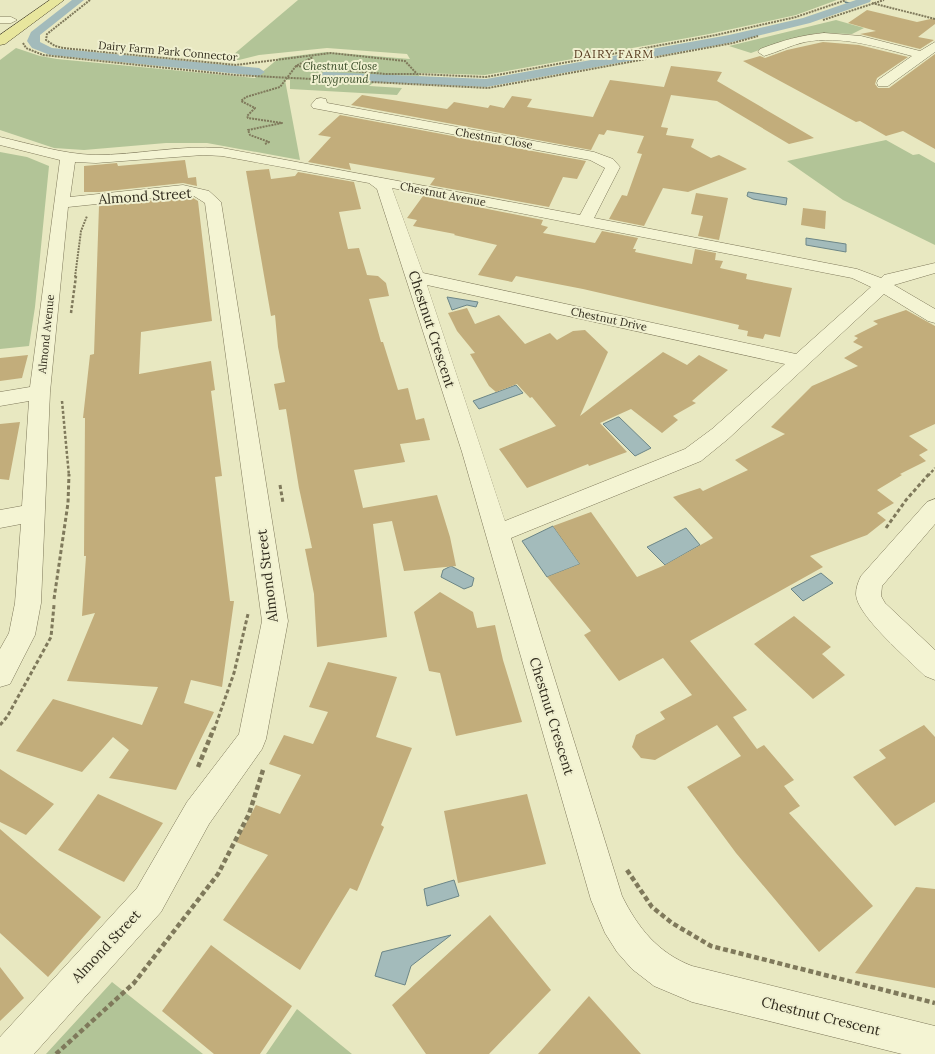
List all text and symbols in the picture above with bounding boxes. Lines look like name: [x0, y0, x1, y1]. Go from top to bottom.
street label: Dairy Farm Park Connector: [98, 38, 238, 64]
district label: DAIRY FARM: [574, 46, 654, 61]
park label: Chestnut Close Playground: [303, 59, 377, 86]
street label: Chestnut Close: [454, 124, 534, 152]
street label: Chestnut Avenue: [399, 179, 487, 209]
street label: Almond Street: [97, 184, 193, 208]
street label: Chestnut Crescent: [405, 268, 460, 390]
street label: Almond Avenue: [35, 294, 57, 375]
street label: Chestnut Drive: [570, 304, 648, 334]
street label: Almond Street: [252, 528, 282, 625]
street label: Chestnut Crescent: [526, 655, 579, 778]
street label: Almond Street: [67, 905, 145, 987]
street label: Chestnut Crescent: [760, 992, 883, 1040]

